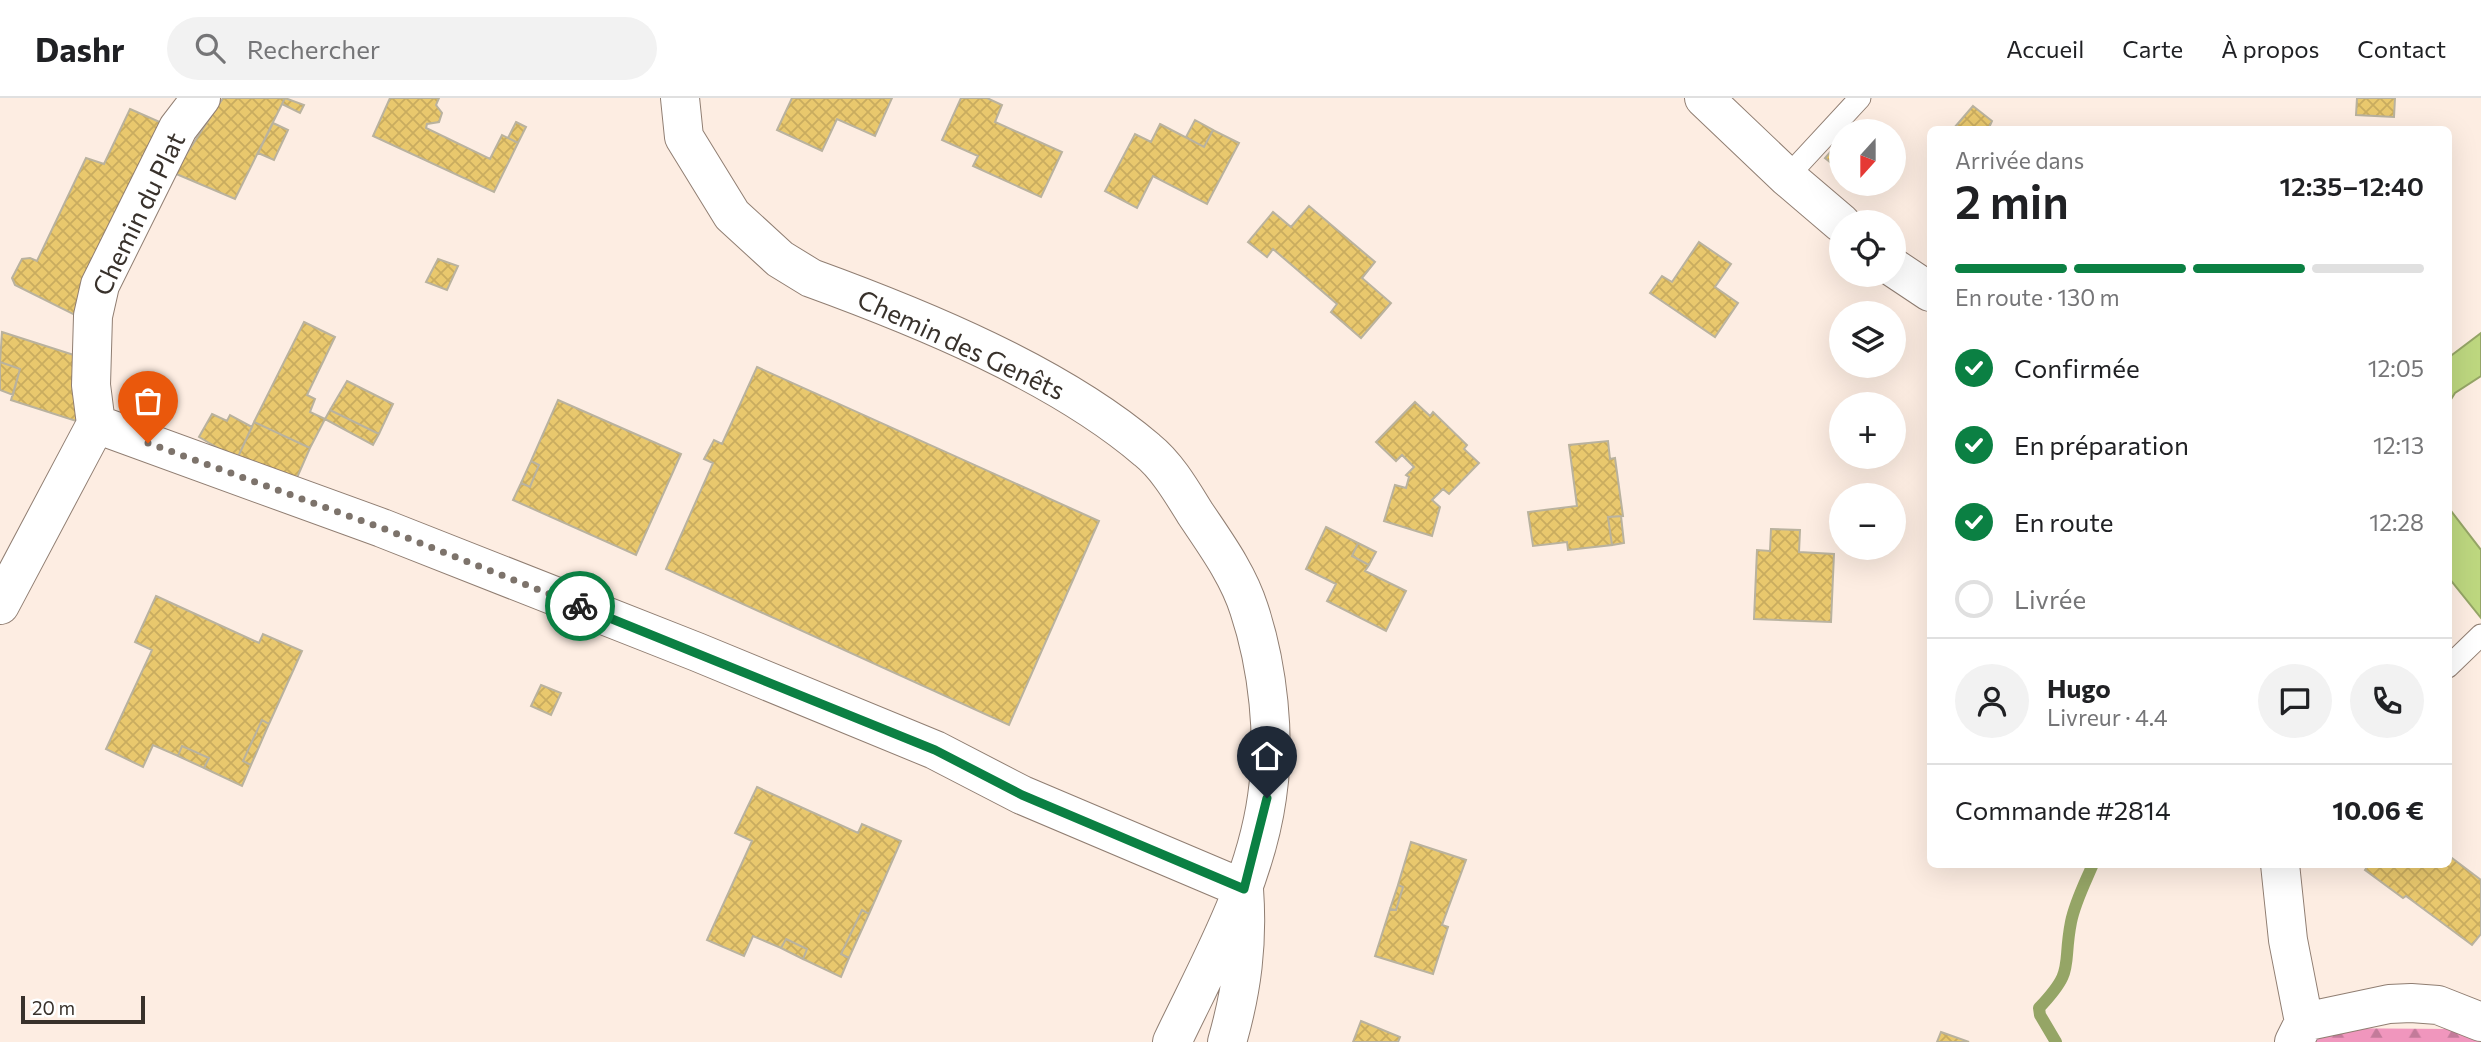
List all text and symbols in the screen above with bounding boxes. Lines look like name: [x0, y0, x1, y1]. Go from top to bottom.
search box: [167, 17, 657, 80]
text: Dashr: [35, 28, 125, 69]
icon: search: [191, 29, 229, 67]
text: Rechercher: [247, 33, 380, 64]
text: Accueil: [2006, 34, 2084, 63]
text: Carte: [2122, 34, 2183, 63]
text: À propos: [2221, 34, 2319, 63]
text: Contact: [2357, 34, 2446, 63]
north arrow: [1829, 119, 1906, 196]
map controls: [1829, 119, 1906, 560]
street label: Chemin du Plat: [85, 127, 190, 300]
text: Arrivée dans: [1955, 146, 2084, 174]
text: 12:35–12:40: [2279, 170, 2424, 201]
text: 2 min: [1955, 172, 2069, 228]
button: locate: [1829, 210, 1906, 287]
street label: Chemin des Genêts: [853, 282, 1070, 405]
text: En route · 130 m: [1955, 283, 2120, 311]
button: layers: [1829, 301, 1906, 378]
icon: check: [1955, 349, 1993, 387]
text: Confirmée: [2014, 352, 2140, 383]
text: 12:05: [2368, 354, 2424, 382]
pin: [118, 371, 178, 443]
icon: bag: [129, 382, 167, 420]
button: +: [1829, 392, 1906, 469]
icon: check: [1955, 426, 1993, 464]
text: En préparation: [2014, 429, 2189, 460]
text: 12:13: [2373, 431, 2424, 459]
button: −: [1829, 483, 1906, 560]
icon: check: [1955, 503, 1993, 541]
text: En route: [2014, 506, 2114, 537]
text: 12:28: [2369, 508, 2424, 536]
courier: [545, 571, 615, 641]
text: Livrée: [2014, 583, 2086, 614]
icon: bike: [561, 587, 599, 625]
button: person: [1955, 664, 2029, 738]
button: chat: [2258, 664, 2332, 738]
button: phone: [2350, 664, 2424, 738]
text: Hugo: [2047, 672, 2111, 703]
text: Livreur · 4.4: [2047, 703, 2168, 731]
pin: [1237, 726, 1297, 798]
icon: home: [1248, 737, 1286, 775]
text: Commande #2814: [1955, 794, 2171, 825]
text: 10.06 €: [2332, 794, 2424, 825]
scale bar: [21, 993, 145, 1025]
text: 20 m: [32, 996, 75, 1019]

